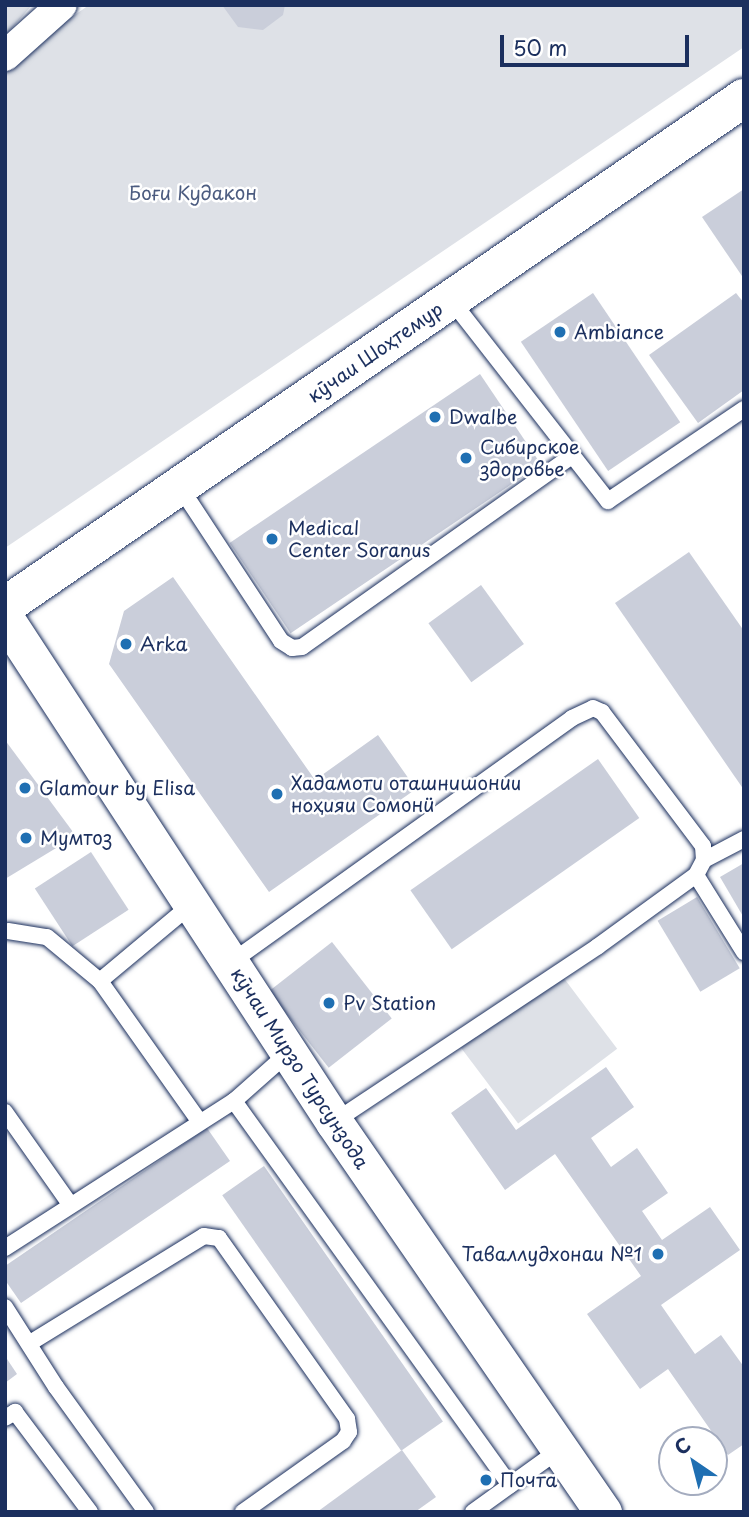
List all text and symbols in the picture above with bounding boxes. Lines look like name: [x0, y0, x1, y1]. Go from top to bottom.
scale bar: [504, 21, 693, 65]
text: 50 m: [513, 31, 567, 63]
park label: Боғи Кудакон: [129, 182, 257, 204]
street label: кӯчаи Шоҳтемур: [303, 297, 447, 407]
place label: Ambiance: [574, 321, 664, 343]
marker: Ambiance: [552, 324, 568, 340]
place label: Dwalbe: [449, 406, 517, 428]
marker: Dwalbe: [427, 409, 443, 425]
place label: Сибирское здоровье: [480, 436, 580, 480]
marker: Сибирское здоровье: [458, 450, 474, 466]
place label: Medical Center Soranus: [288, 517, 431, 561]
marker: Medical Center Soranus: [262, 529, 282, 549]
place label: Arka: [140, 633, 187, 655]
marker: Arka: [118, 636, 134, 652]
place label: Хадамоти оташнишонии ноҳияи Сомонӣ: [291, 772, 521, 816]
place label: Glamour by Elisa: [39, 777, 195, 799]
marker: Glamour by Elisa: [17, 780, 33, 796]
marker: Хадамоти оташнишонии ноҳияи Сомонӣ: [269, 786, 285, 802]
place label: Мумтоз: [40, 827, 112, 849]
marker: Мумтоз: [18, 830, 34, 846]
street label: кӯчаи Мирзо Турсунзода: [226, 962, 374, 1174]
place label: Pv Station: [343, 992, 436, 1014]
marker: Pv Station: [321, 995, 337, 1011]
place label: Таваллудхонаи №1: [461, 1243, 642, 1265]
marker: Таваллудхонаи №1: [648, 1244, 668, 1264]
north arrow: [658, 1426, 728, 1496]
text: С: [668, 1430, 696, 1461]
place label: Почта: [500, 1469, 557, 1491]
marker: Почта: [478, 1472, 494, 1488]

